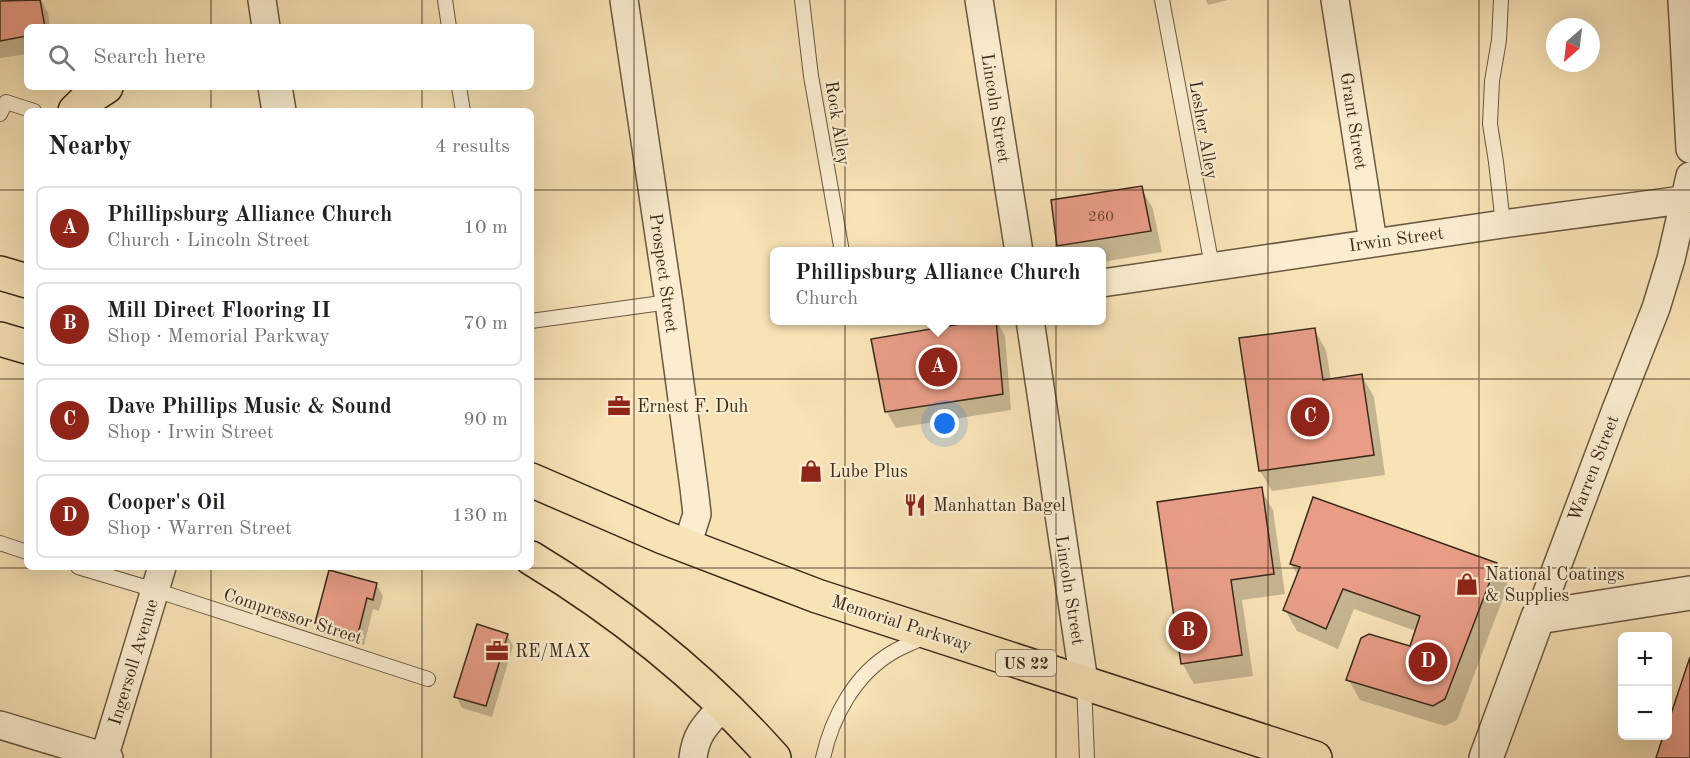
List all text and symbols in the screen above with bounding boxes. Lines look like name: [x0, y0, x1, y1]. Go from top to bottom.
north arrow: [1546, 18, 1600, 72]
search box: [24, 24, 534, 90]
icon: search: [45, 41, 78, 74]
text: Search here: [93, 46, 206, 68]
street label: Lincoln Street: [977, 52, 1013, 164]
street label: Grant Street: [1336, 71, 1370, 171]
street label: Lesher Alley: [1185, 79, 1221, 181]
street label: Rock Alley: [821, 80, 853, 167]
text: Nearby: [48, 134, 132, 160]
text: 4 results: [435, 137, 510, 157]
text: Phillipsburg Alliance Church: [107, 204, 392, 226]
house number: 260: [1088, 210, 1114, 225]
street label: Prospect Street: [646, 212, 680, 334]
text: A: [62, 218, 77, 238]
text: 10 m: [463, 218, 508, 238]
street label: Irwin Street: [1347, 224, 1445, 256]
text: Church · Lincoln Street: [107, 231, 310, 251]
popup: [770, 247, 1106, 325]
text: Phillipsburg Alliance Church: [795, 262, 1081, 284]
text: Church: [795, 289, 858, 309]
text: Mill Direct Flooring II: [107, 300, 331, 322]
text: B: [62, 314, 77, 334]
text: 70 m: [463, 314, 508, 334]
text: Shop · Memorial Parkway: [107, 327, 330, 347]
pin: A: [918, 344, 958, 389]
office icon: Ernest F. Duh: [606, 393, 632, 419]
pin: C: [1290, 394, 1330, 440]
text: Dave Phillips Music & Sound: [107, 396, 392, 418]
place label: Ernest F. Duh: [637, 398, 749, 416]
your location: [930, 409, 959, 438]
text: C: [63, 410, 76, 430]
text: 90 m: [463, 410, 508, 430]
street label: Warren Street: [1565, 413, 1622, 524]
text: Shop · Irwin Street: [107, 423, 274, 443]
shop icon: Lube Plus: [798, 458, 824, 484]
place label: Lube Plus: [829, 463, 908, 481]
text: Cooper's Oil: [107, 492, 225, 514]
restaurant icon: Manhattan Bagel: [902, 492, 928, 518]
place label: Manhattan Bagel: [933, 497, 1066, 515]
text: D: [62, 506, 77, 526]
text: 130 m: [452, 506, 508, 526]
text: Shop · Warren Street: [107, 519, 292, 539]
street label: Lincoln Street: [1051, 534, 1087, 646]
place label: National Coatings & Supplies: [1485, 566, 1625, 605]
shop icon: National Coatings & Supplies: [1454, 571, 1480, 597]
street label: Compressor Street: [221, 586, 364, 648]
street label: Memorial Parkway: [829, 593, 974, 655]
street label: Ingersoll Avenue: [106, 597, 162, 727]
pin: B: [1168, 608, 1208, 654]
map controls: [1618, 632, 1672, 740]
button: +: [1618, 632, 1672, 686]
office icon: RE/MAX: [484, 638, 510, 664]
pin: D: [1408, 640, 1448, 684]
place label: RE/MAX: [515, 643, 591, 661]
road number: US 22: [996, 650, 1056, 676]
button: −: [1618, 686, 1672, 740]

